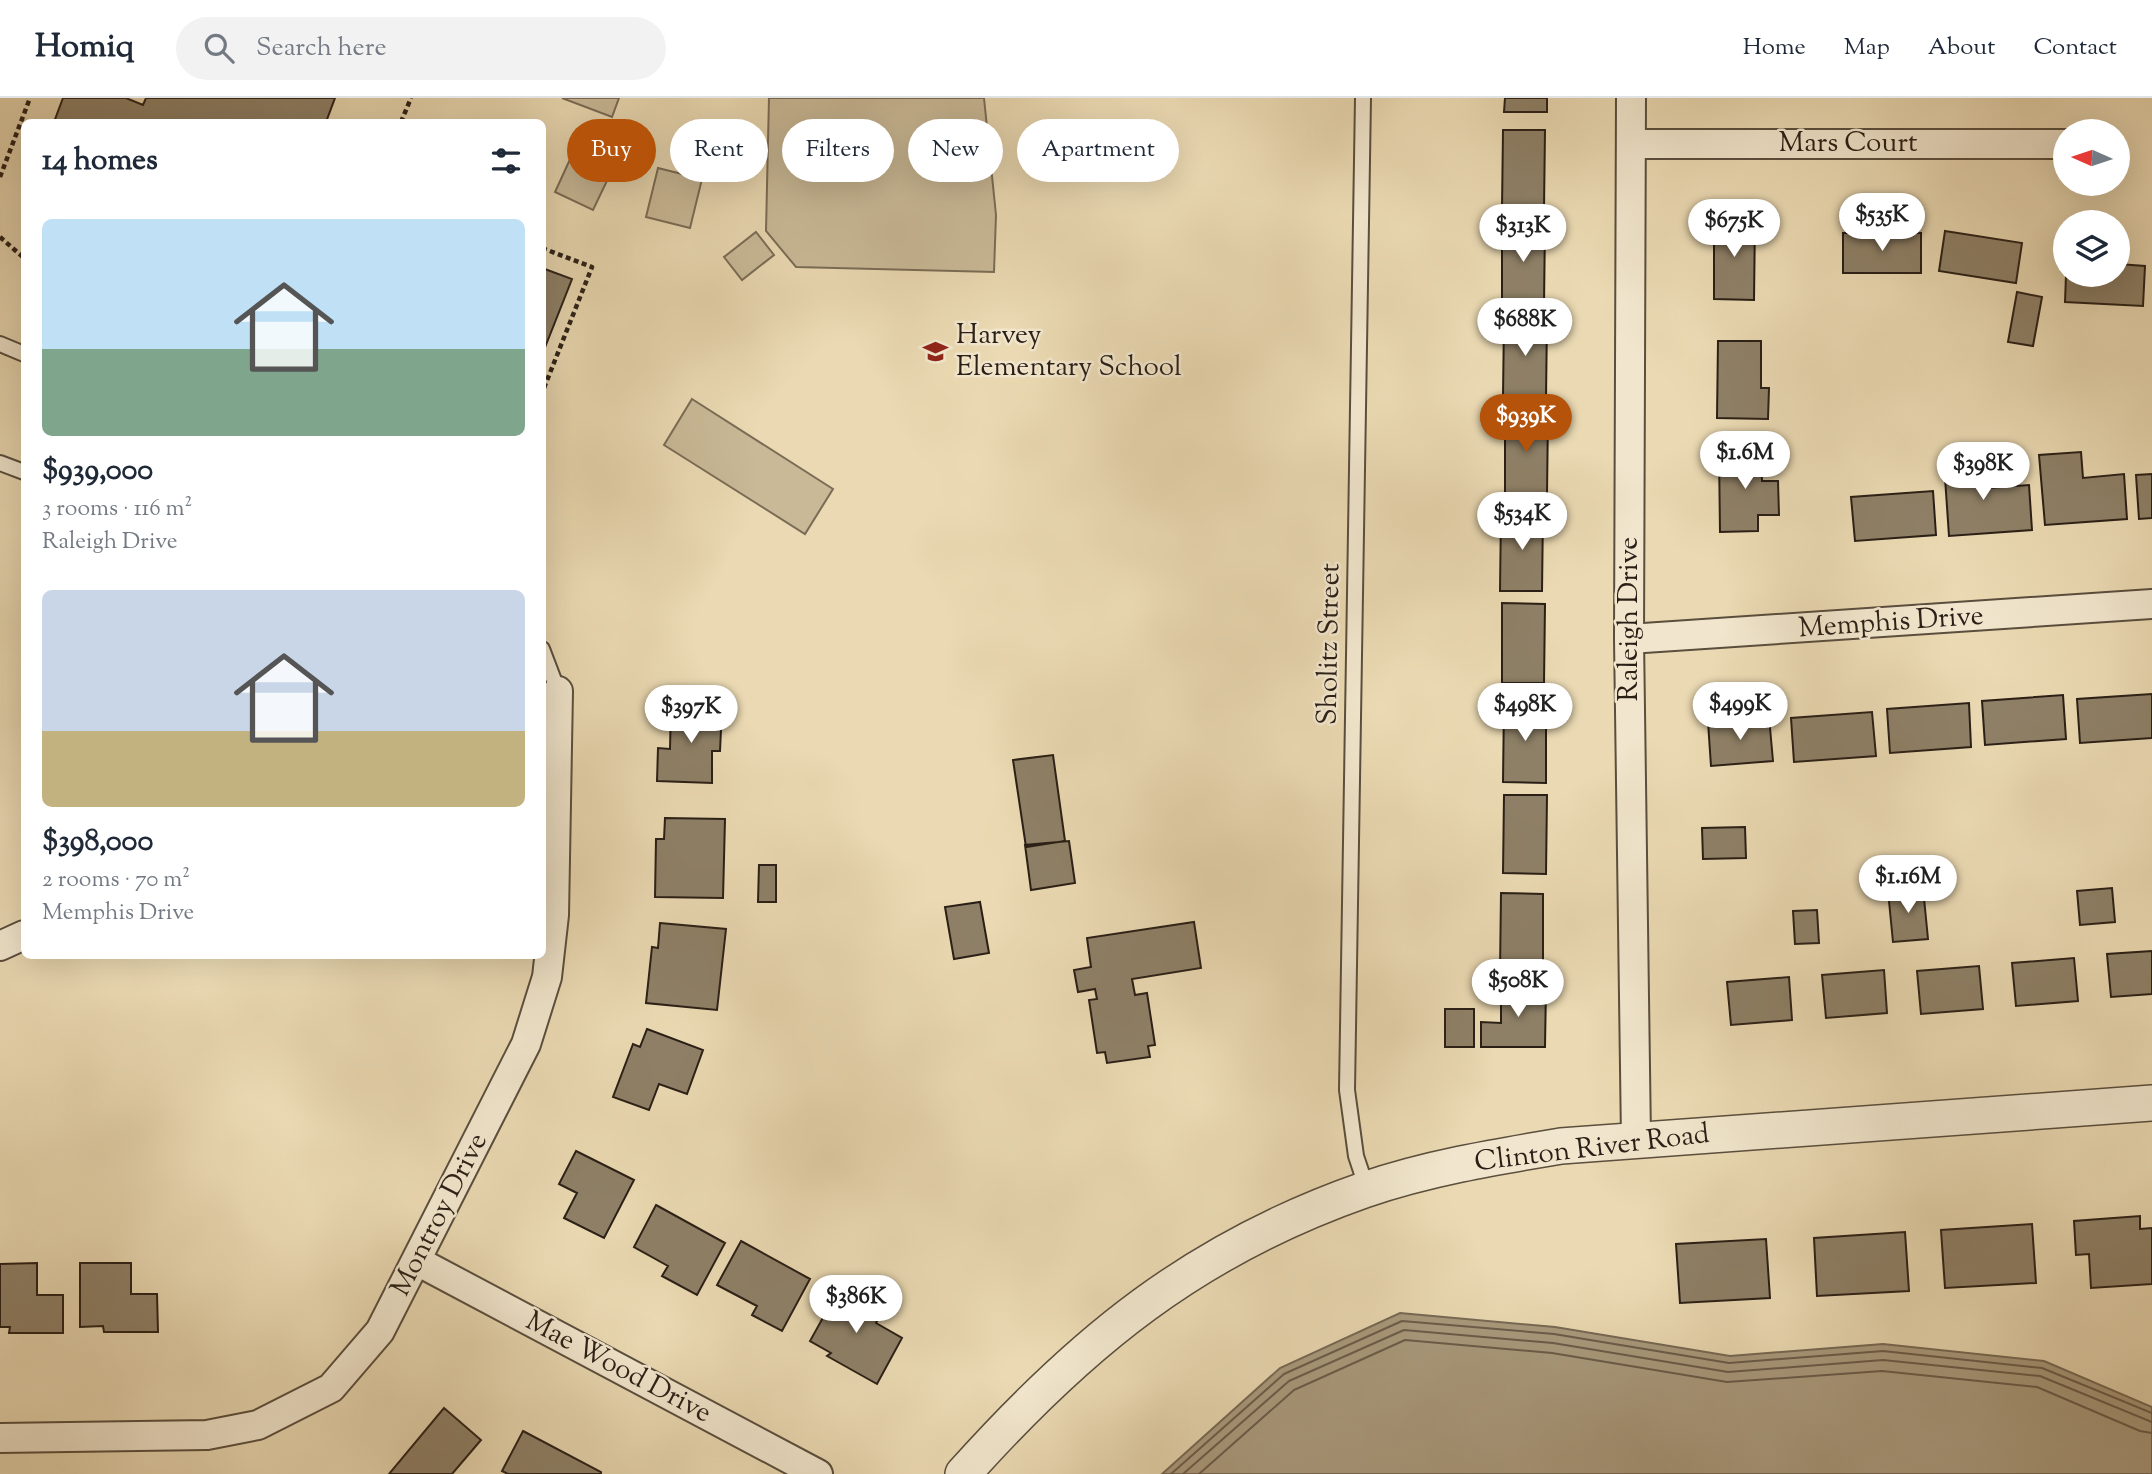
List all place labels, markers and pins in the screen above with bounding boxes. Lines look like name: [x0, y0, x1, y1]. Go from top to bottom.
pin: $535K: [1833, 194, 1931, 253]
pin: $675K: [1685, 200, 1783, 259]
pin: $313K: [1474, 204, 1572, 264]
pin: $688K: [1476, 299, 1574, 358]
place label: Harvey Elementary School: [956, 316, 1182, 388]
school or university icon: Harvey Elementary School: [922, 338, 950, 366]
pin: $939K: [1477, 394, 1575, 454]
pin: $1.6M: [1696, 432, 1794, 491]
pin: $398K: [1934, 442, 2032, 502]
pin: $534K: [1473, 492, 1571, 552]
pin: $499K: [1691, 682, 1789, 742]
pin: $498K: [1476, 684, 1574, 743]
pin: $397K: [642, 686, 740, 745]
pin: $1.16M: [1851, 856, 1965, 915]
pin: $508K: [1469, 960, 1567, 1019]
pin: $386K: [807, 1276, 905, 1335]

